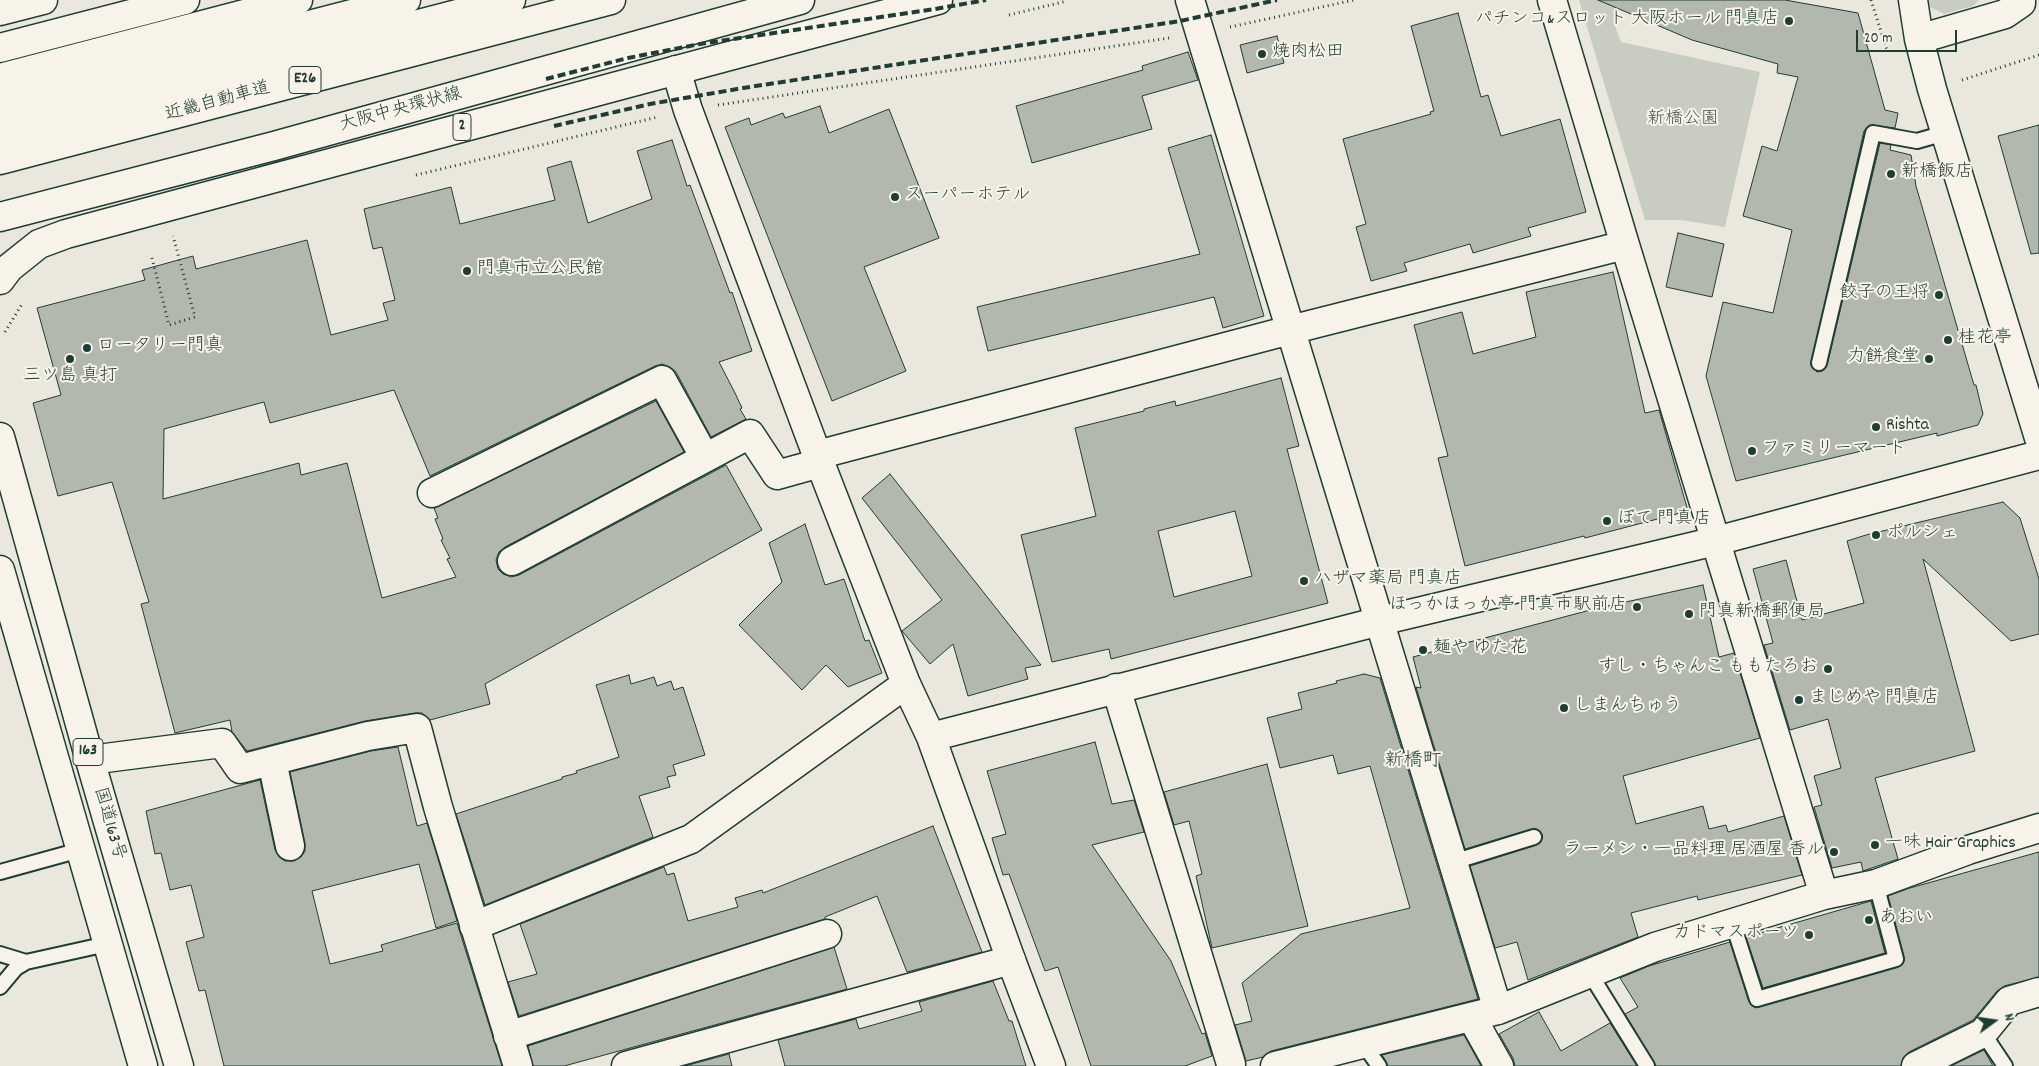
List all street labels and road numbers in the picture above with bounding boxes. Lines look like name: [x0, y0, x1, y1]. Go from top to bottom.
road number: E26: [289, 66, 321, 94]
street label: 近畿自動車道: [163, 79, 273, 127]
street label: 大阪中央環状線: [337, 84, 465, 138]
road number: 2: [453, 114, 471, 140]
road number: 163: [73, 739, 103, 766]
street label: 国道163号: [87, 785, 129, 863]

